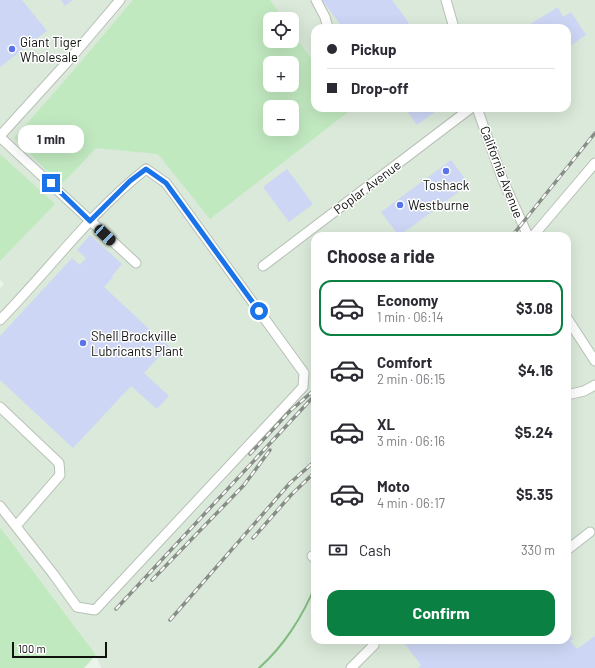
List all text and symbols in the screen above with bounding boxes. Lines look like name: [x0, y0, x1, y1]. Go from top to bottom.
map controls: [263, 12, 299, 136]
button: locate: [263, 12, 299, 48]
place label: Giant Tiger Wholesale: [20, 34, 82, 65]
text: Pickup: [351, 40, 397, 58]
marker: Giant Tiger Wholesale: [7, 44, 17, 54]
button: +: [263, 56, 299, 92]
text: Drop-off: [351, 79, 409, 97]
button: −: [263, 100, 299, 136]
street label: California Avenue: [477, 124, 527, 220]
callout: 1 min: [18, 125, 84, 153]
text: 1 min: [37, 131, 65, 147]
street label: Poplar Avenue: [330, 156, 404, 217]
marker: Toshack: [441, 166, 451, 176]
route end: [42, 174, 60, 192]
place label: Toshack: [423, 177, 470, 193]
place label: Westburne: [408, 197, 469, 213]
marker: Westburne: [395, 200, 405, 210]
car: [92, 222, 118, 248]
text: Choose a ride: [327, 245, 435, 267]
icon: car: [329, 290, 365, 326]
text: Economy: [377, 291, 438, 309]
text: $3.08: [516, 299, 553, 317]
route start: [250, 302, 268, 320]
text: 1 min · 06:14: [377, 309, 443, 325]
place label: Shell Brockville Lubricants Plant: [91, 328, 184, 359]
marker: Shell Brockville Lubricants Plant: [78, 338, 88, 348]
icon: car: [329, 352, 365, 388]
text: Comfort: [377, 353, 432, 371]
text: $4.16: [518, 361, 553, 379]
text: 2 min · 06:15: [377, 371, 445, 387]
icon: car: [329, 414, 365, 450]
text: XL: [377, 415, 395, 433]
text: $5.24: [515, 423, 553, 441]
text: 3 min · 06:16: [377, 433, 445, 449]
icon: car: [329, 476, 365, 512]
text: Moto: [377, 477, 410, 495]
text: $5.35: [516, 485, 553, 503]
text: 4 min · 06:17: [377, 495, 445, 511]
icon: cash: [327, 539, 349, 561]
text: Cash: [359, 541, 391, 559]
text: 330 m: [521, 542, 555, 558]
button: Confirm: [327, 590, 555, 636]
scale bar: [12, 640, 107, 659]
text: 100 m: [18, 642, 46, 655]

